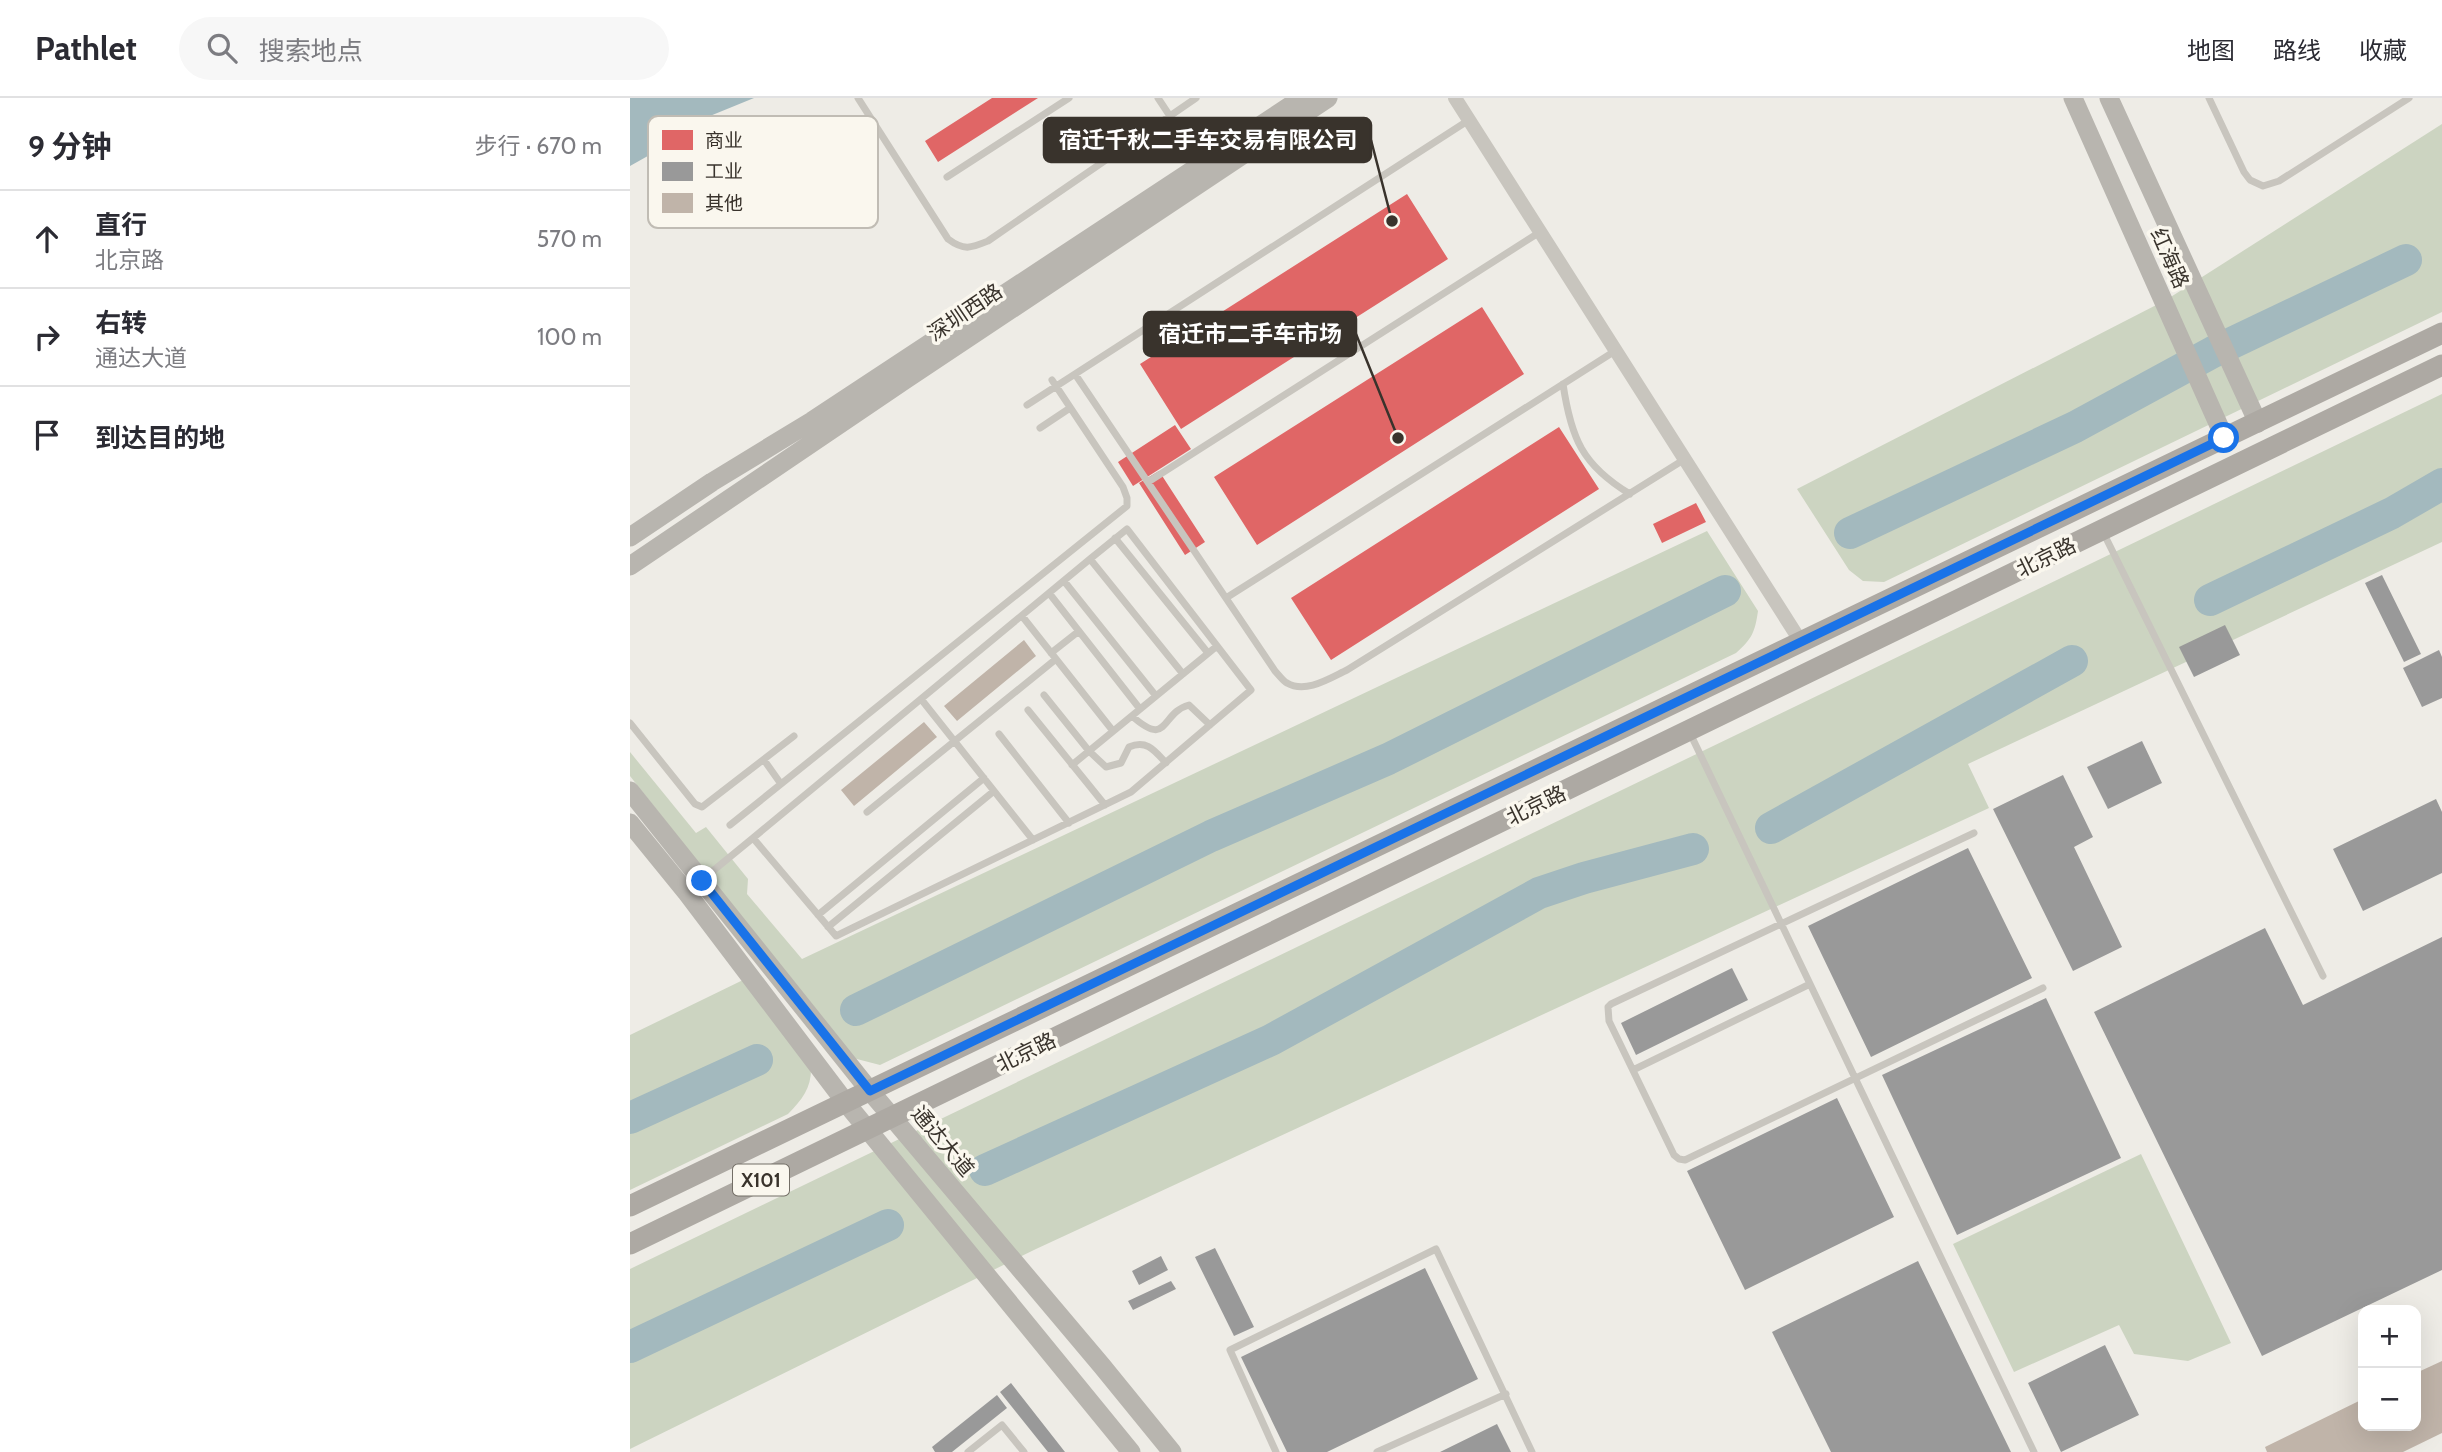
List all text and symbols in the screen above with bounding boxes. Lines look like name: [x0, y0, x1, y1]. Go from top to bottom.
search box: [179, 17, 669, 80]
text: Pathlet: [35, 28, 137, 68]
icon: search: [203, 29, 241, 67]
text: 搜索地点: [259, 35, 363, 67]
text: 地图: [2187, 36, 2235, 65]
text: 路线: [2273, 36, 2321, 65]
text: 收藏: [2359, 36, 2407, 65]
legend: [648, 116, 878, 228]
callout: 宿迁千秋二手车交易有限公司: [1044, 118, 1371, 162]
text: 宿迁千秋二手车交易有限公司: [1059, 126, 1358, 154]
text: 9 分钟: [28, 128, 112, 165]
text: 商业: [705, 129, 743, 152]
text: 步行 · 670 m: [475, 132, 602, 160]
text: 工业: [705, 160, 743, 183]
text: 其他: [705, 192, 743, 215]
text: 直行: [95, 209, 147, 241]
icon: ahead: [28, 220, 66, 258]
street label: 红海路: [2146, 224, 2194, 292]
text: 570 m: [537, 225, 602, 253]
text: 北京路: [95, 246, 164, 274]
street label: 深圳西路: [923, 278, 1007, 346]
text: 右转: [95, 307, 147, 339]
callout: 宿迁市二手车市场: [1144, 312, 1356, 356]
icon: right: [28, 318, 66, 356]
text: 宿迁市二手车市场: [1158, 320, 1342, 348]
text: 100 m: [537, 323, 602, 351]
text: 通达大道: [95, 344, 187, 372]
icon: arrive: [28, 416, 66, 454]
text: 到达目的地: [95, 422, 225, 454]
route start: [2208, 422, 2239, 453]
street label: 北京路: [2012, 532, 2080, 582]
street label: 北京路: [1502, 780, 1570, 830]
route end: [686, 865, 717, 896]
street label: 北京路: [992, 1027, 1060, 1077]
street label: 通达大道: [906, 1101, 980, 1181]
road number: X101: [733, 1164, 789, 1196]
map controls: [2358, 1305, 2421, 1431]
button: +: [2358, 1305, 2421, 1368]
button: −: [2358, 1368, 2421, 1431]

